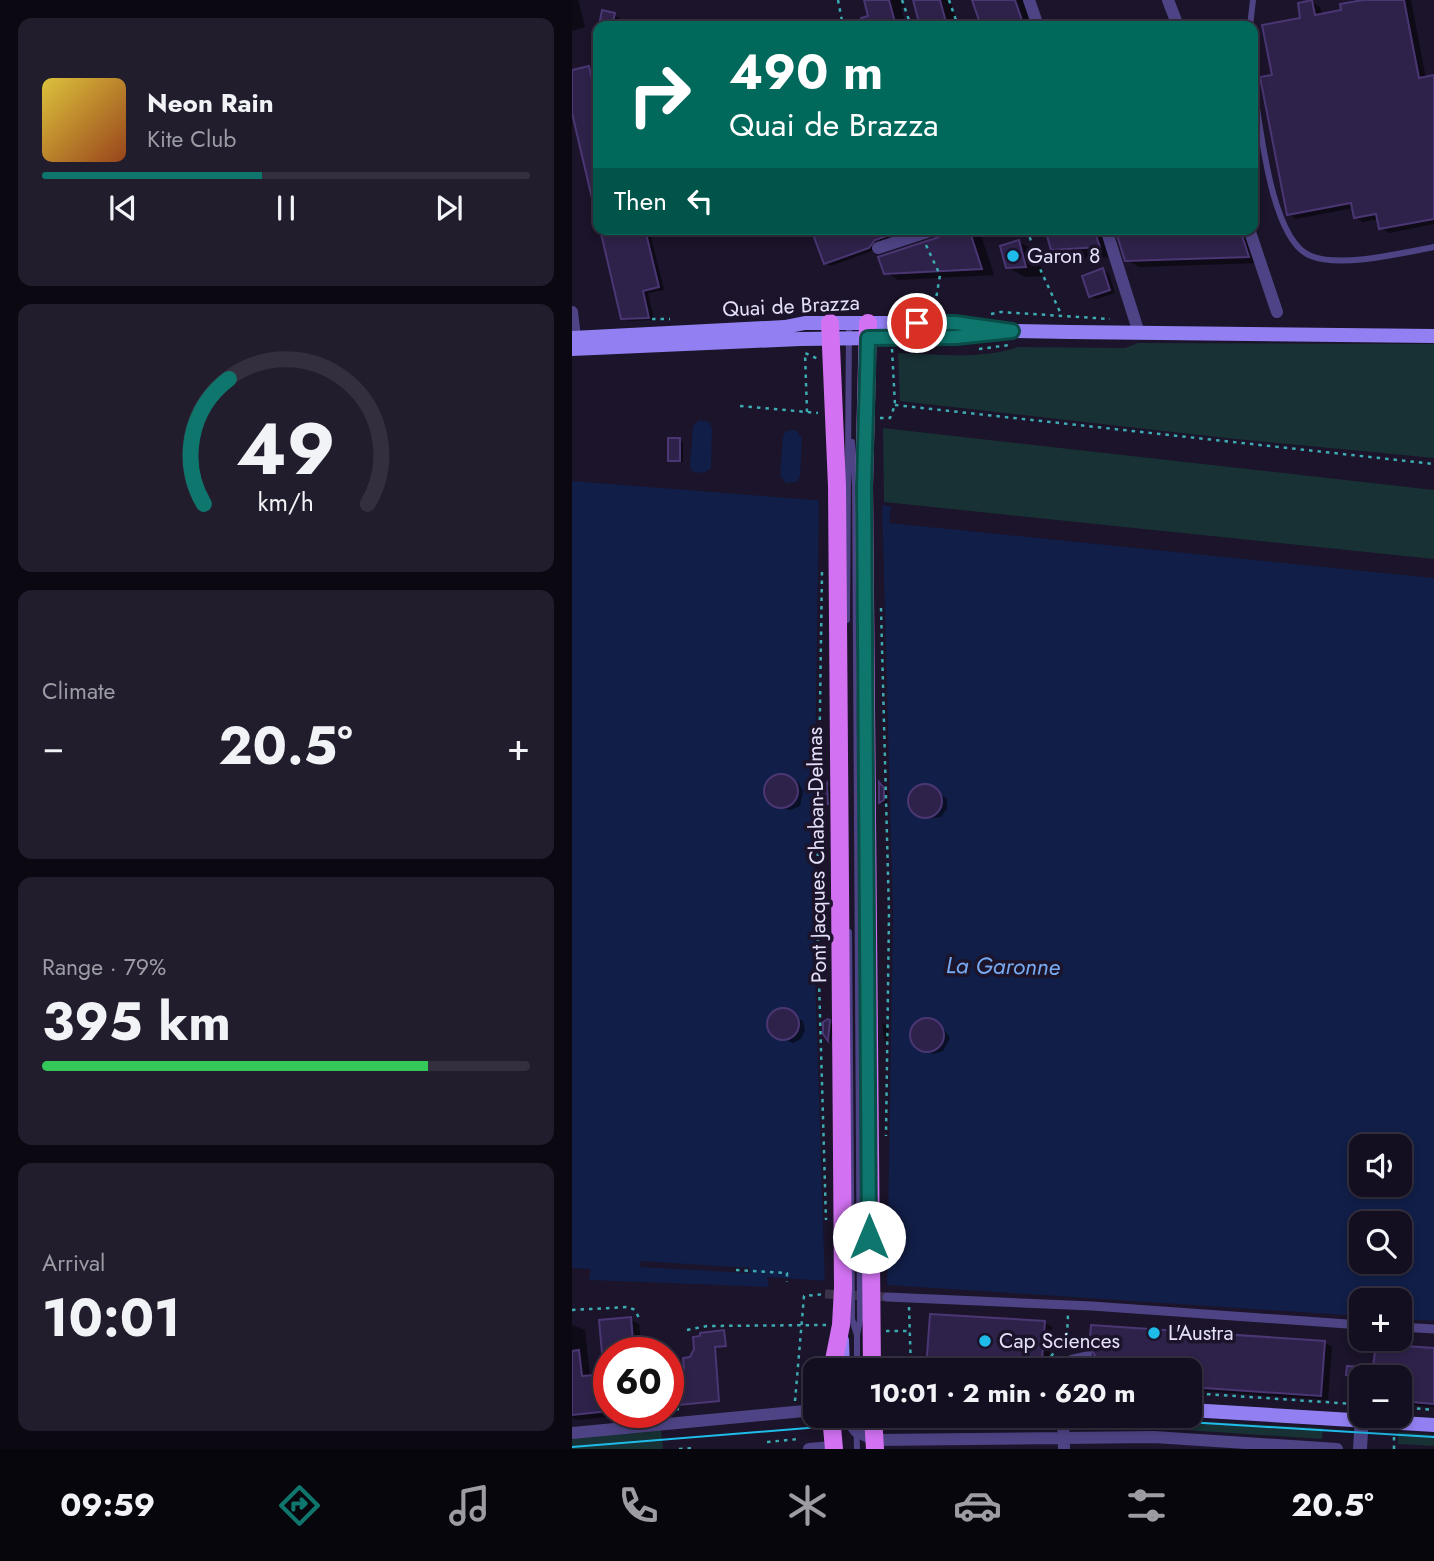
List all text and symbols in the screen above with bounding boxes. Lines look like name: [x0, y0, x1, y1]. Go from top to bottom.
text: 490 m: [729, 37, 883, 107]
icon: right: [614, 49, 705, 140]
text: Neon Rain: [147, 84, 274, 122]
text: Quai de Brazza: [729, 102, 939, 148]
text: Kite Club: [147, 122, 236, 156]
text: Then: [614, 182, 667, 220]
icon: left: [681, 182, 719, 220]
icon: previous: [104, 189, 142, 227]
icon: pause: [267, 189, 305, 227]
icon: next: [430, 189, 468, 227]
place label: Garon 8: [1027, 241, 1101, 271]
marker: Garon 8: [1005, 248, 1021, 264]
street label: Quai de Brazza: [721, 287, 861, 325]
pin: [887, 293, 947, 353]
icon: arrive: [898, 304, 936, 342]
text: 49: [236, 397, 336, 502]
text: km/h: [258, 484, 314, 520]
text: Climate: [42, 674, 115, 708]
text: 20.5°: [218, 708, 353, 784]
text: −: [42, 719, 64, 774]
text: +: [507, 719, 530, 774]
street label: Pont Jacques Chaban-Delmas: [800, 727, 834, 983]
water label: La Garonne: [946, 948, 1061, 984]
text: Range · 79%: [42, 950, 166, 984]
text: 395 km: [42, 984, 231, 1060]
map controls: [1349, 1134, 1412, 1428]
button: sound: [1349, 1134, 1412, 1197]
position arrow: [832, 1200, 906, 1274]
button: search: [1349, 1211, 1412, 1274]
text: Arrival: [42, 1246, 105, 1280]
text: 10:01: [42, 1280, 181, 1356]
button: +: [1349, 1288, 1412, 1351]
place label: L'Austra: [1168, 1318, 1234, 1348]
marker: L'Austra: [1146, 1325, 1162, 1341]
place label: Cap Sciences: [999, 1326, 1120, 1356]
marker: Cap Sciences: [977, 1333, 993, 1349]
speed limit sign: 60: [593, 1337, 684, 1428]
button: −: [1349, 1365, 1412, 1428]
text: 10:01 · 2 min · 620 m: [869, 1374, 1136, 1412]
icon: directions: [275, 1481, 324, 1530]
icon: music: [445, 1481, 494, 1530]
icon: phone: [614, 1481, 663, 1530]
icon: climate: [783, 1481, 832, 1530]
icon: car: [953, 1481, 1002, 1530]
icon: filters: [1122, 1481, 1171, 1530]
text: 09:59: [60, 1482, 155, 1528]
text: 20.5°: [1291, 1482, 1374, 1528]

